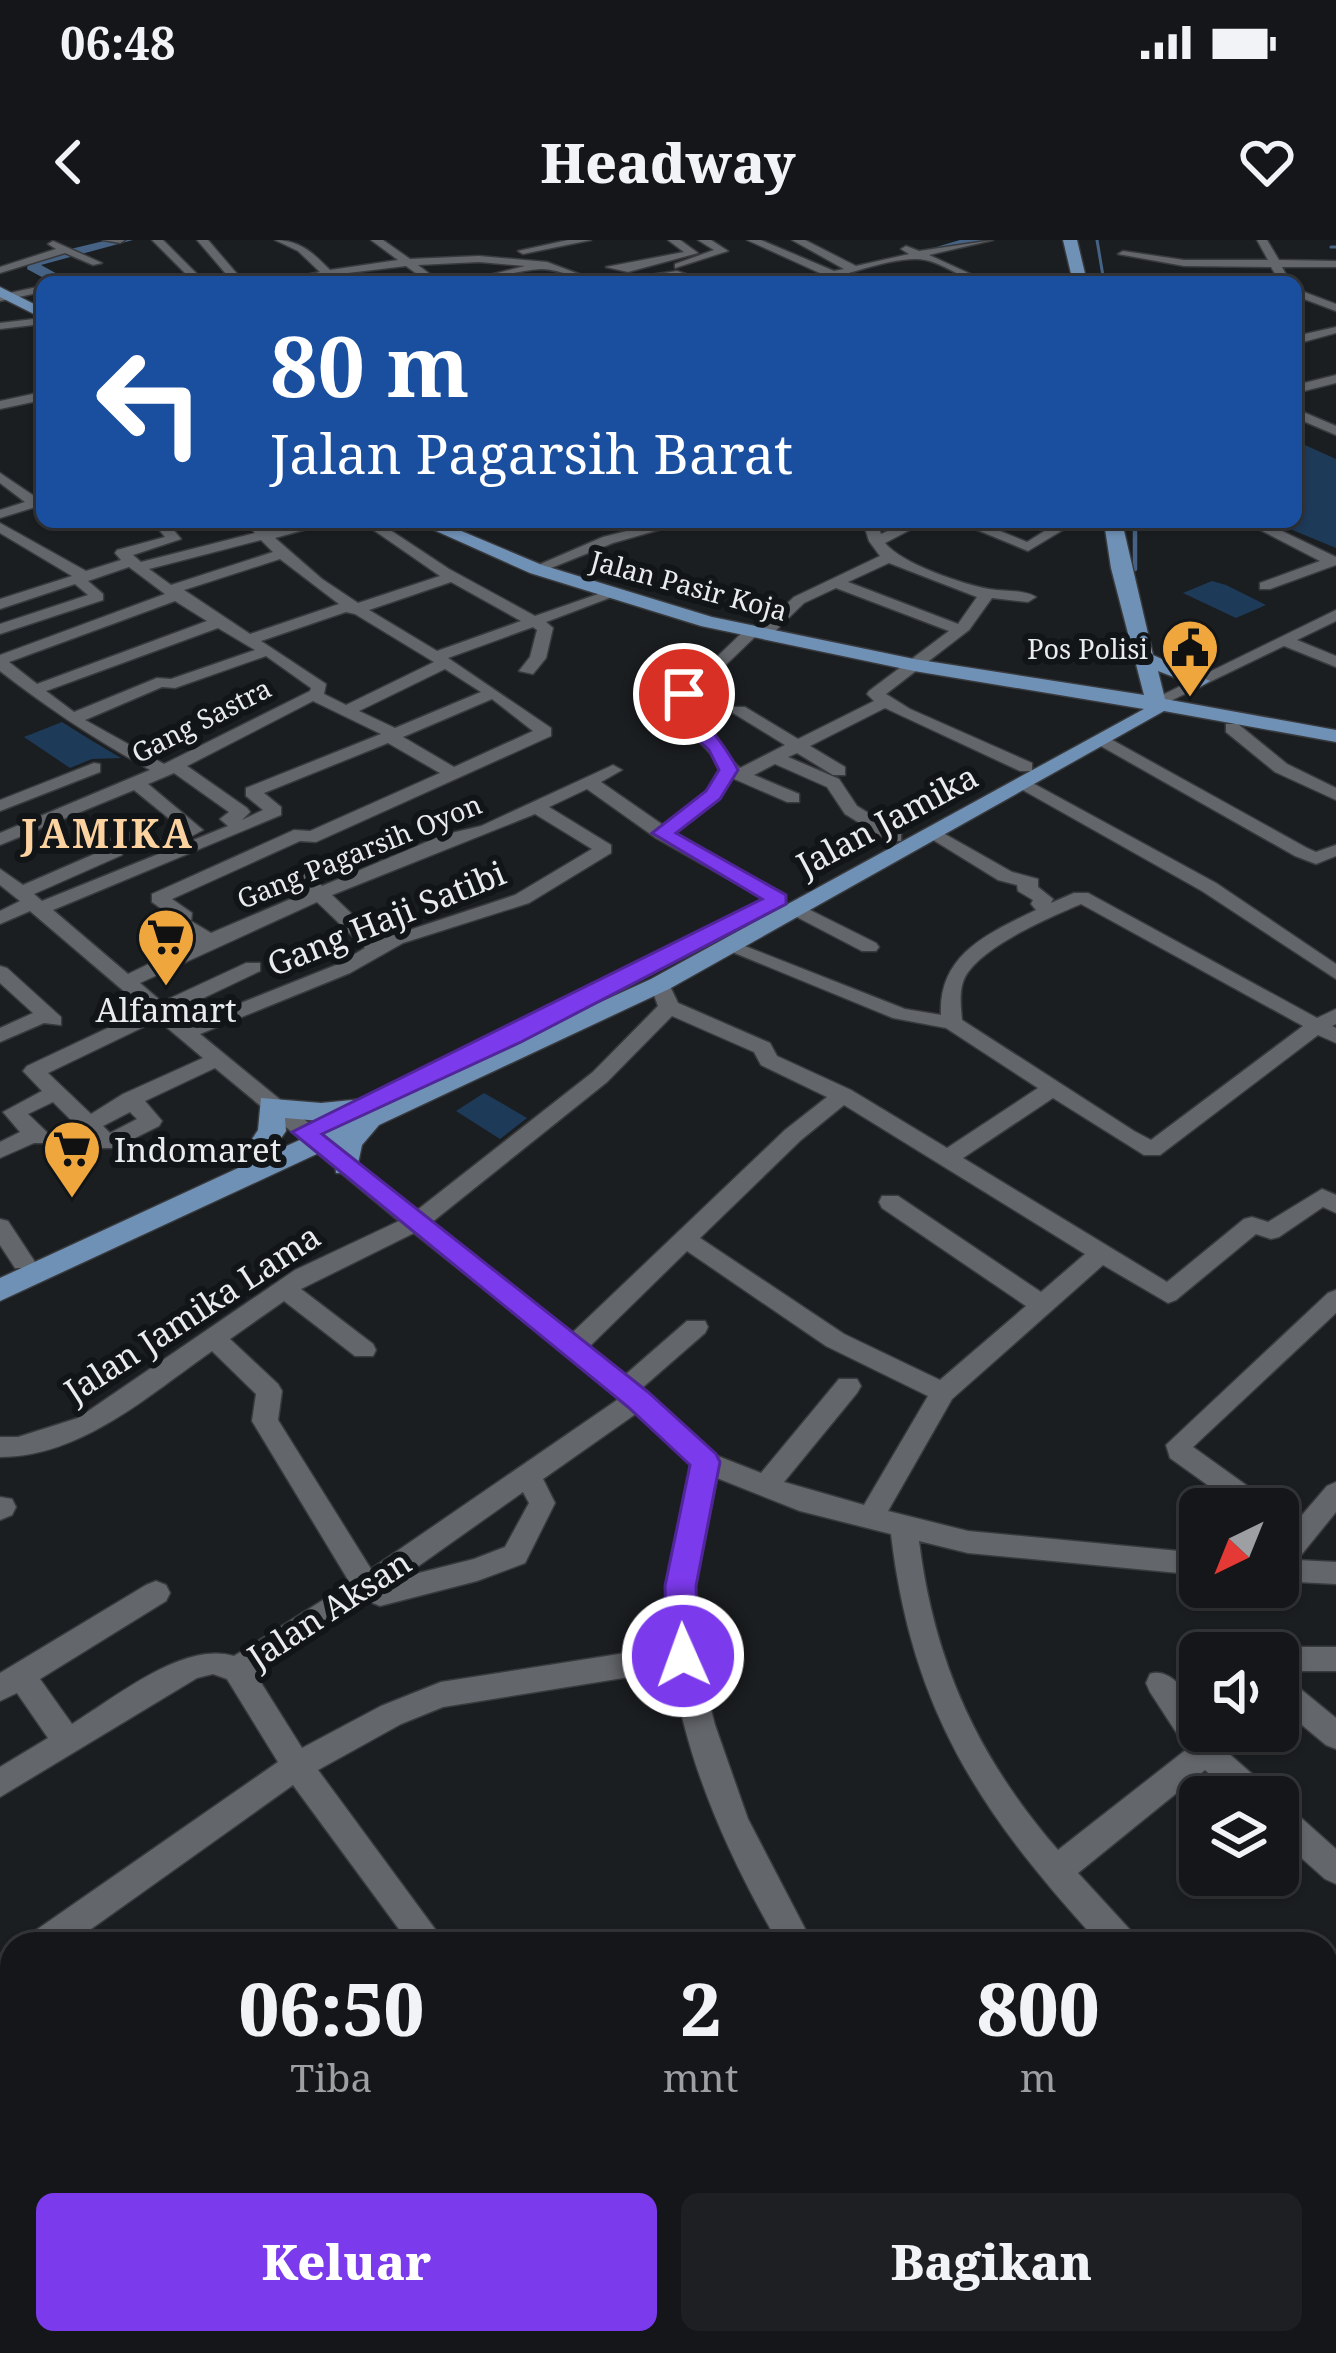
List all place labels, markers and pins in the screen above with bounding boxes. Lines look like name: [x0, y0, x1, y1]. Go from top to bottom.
public building icon: Pos Polisi: [1159, 617, 1221, 699]
place label: Pos Polisi: [1027, 630, 1148, 667]
pin: [633, 643, 735, 745]
supermarket icon: Alfamart: [135, 906, 197, 988]
place label: Alfamart: [95, 987, 237, 1032]
supermarket icon: Indomaret: [41, 1118, 103, 1200]
place label: Indomaret: [114, 1127, 281, 1172]

